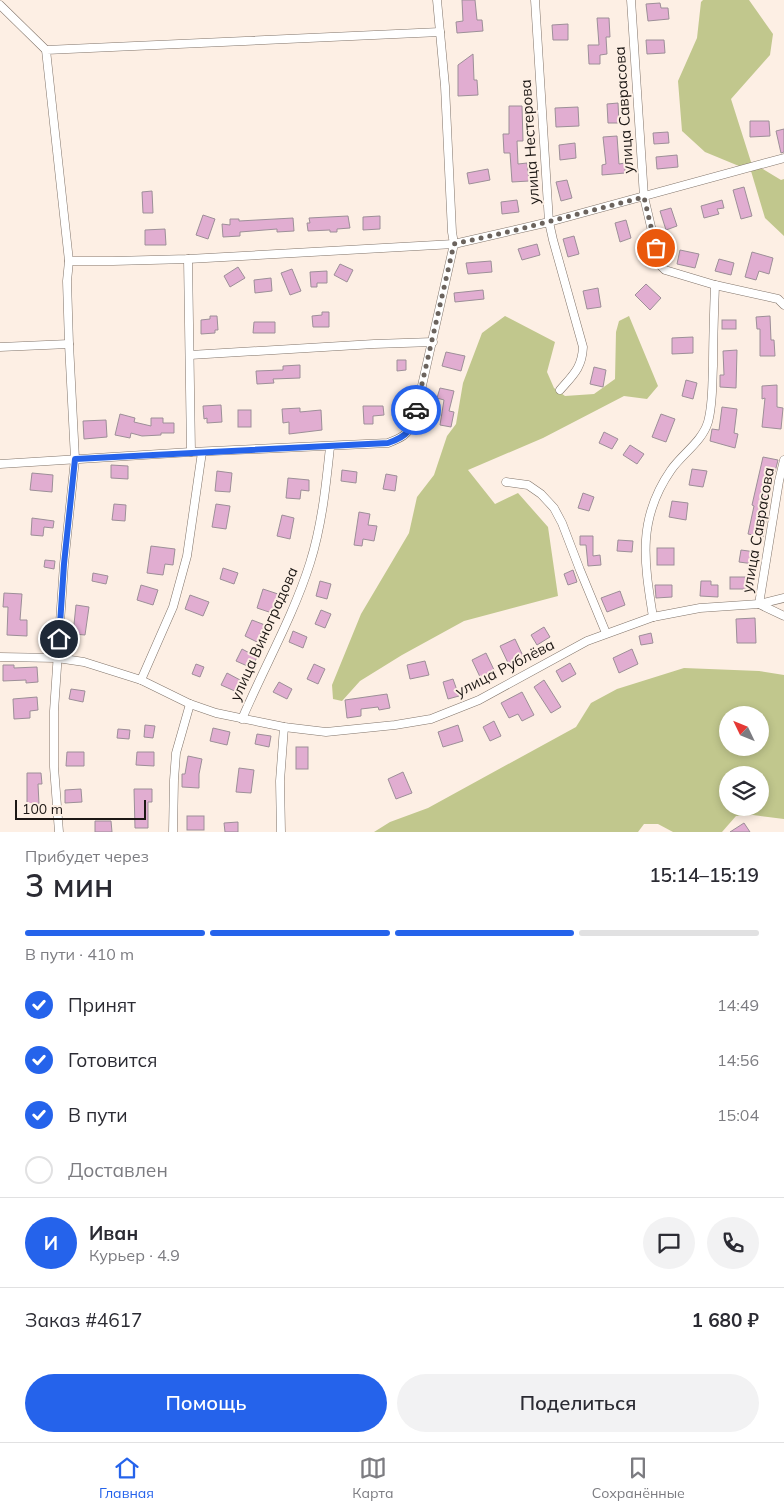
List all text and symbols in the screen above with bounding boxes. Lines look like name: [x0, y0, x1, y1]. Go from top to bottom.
street label: улица Саврасова: [610, 46, 637, 174]
street label: улица Нестерова: [516, 79, 543, 205]
pin: [635, 227, 677, 269]
icon: bag: [642, 234, 670, 262]
courier: [391, 385, 441, 435]
icon: car: [402, 396, 430, 424]
street label: улица Саврасова: [737, 466, 778, 594]
street label: улица Виноградова: [225, 564, 302, 704]
pin: [38, 618, 80, 660]
icon: home: [45, 625, 73, 653]
street label: улица Рублёва: [452, 634, 558, 701]
north arrow: [719, 706, 769, 756]
map controls: [719, 706, 769, 816]
button: layers: [719, 766, 769, 816]
scale bar: [15, 797, 146, 820]
text: 100 m: [22, 800, 63, 818]
text: Прибудет через: [25, 846, 149, 866]
text: 15:14–15:19: [649, 863, 759, 887]
text: 3 мин: [25, 865, 113, 905]
text: В пути · 410 m: [25, 944, 134, 964]
icon: check: [25, 991, 53, 1019]
text: Принят: [68, 993, 136, 1017]
text: 14:49: [717, 995, 759, 1015]
icon: check: [25, 1046, 53, 1074]
text: Готовится: [68, 1048, 158, 1072]
text: 14:56: [717, 1050, 759, 1070]
icon: check: [25, 1101, 53, 1129]
text: В пути: [68, 1103, 127, 1127]
text: 15:04: [717, 1105, 759, 1125]
text: Доставлен: [68, 1158, 168, 1182]
button: chat: [643, 1217, 695, 1269]
button: phone: [707, 1217, 759, 1269]
text: Иван: [89, 1221, 138, 1245]
text: И: [44, 1231, 58, 1255]
text: Курьер · 4.9: [89, 1245, 180, 1265]
text: Заказ #4617: [25, 1308, 142, 1332]
text: 1 680 ₽: [692, 1308, 759, 1332]
button: Помощь: [25, 1374, 387, 1432]
button: Поделиться: [397, 1374, 759, 1432]
tab: Главная: [99, 1454, 154, 1502]
tab: Карта: [352, 1454, 393, 1502]
tab: Сохранённые: [592, 1454, 685, 1502]

